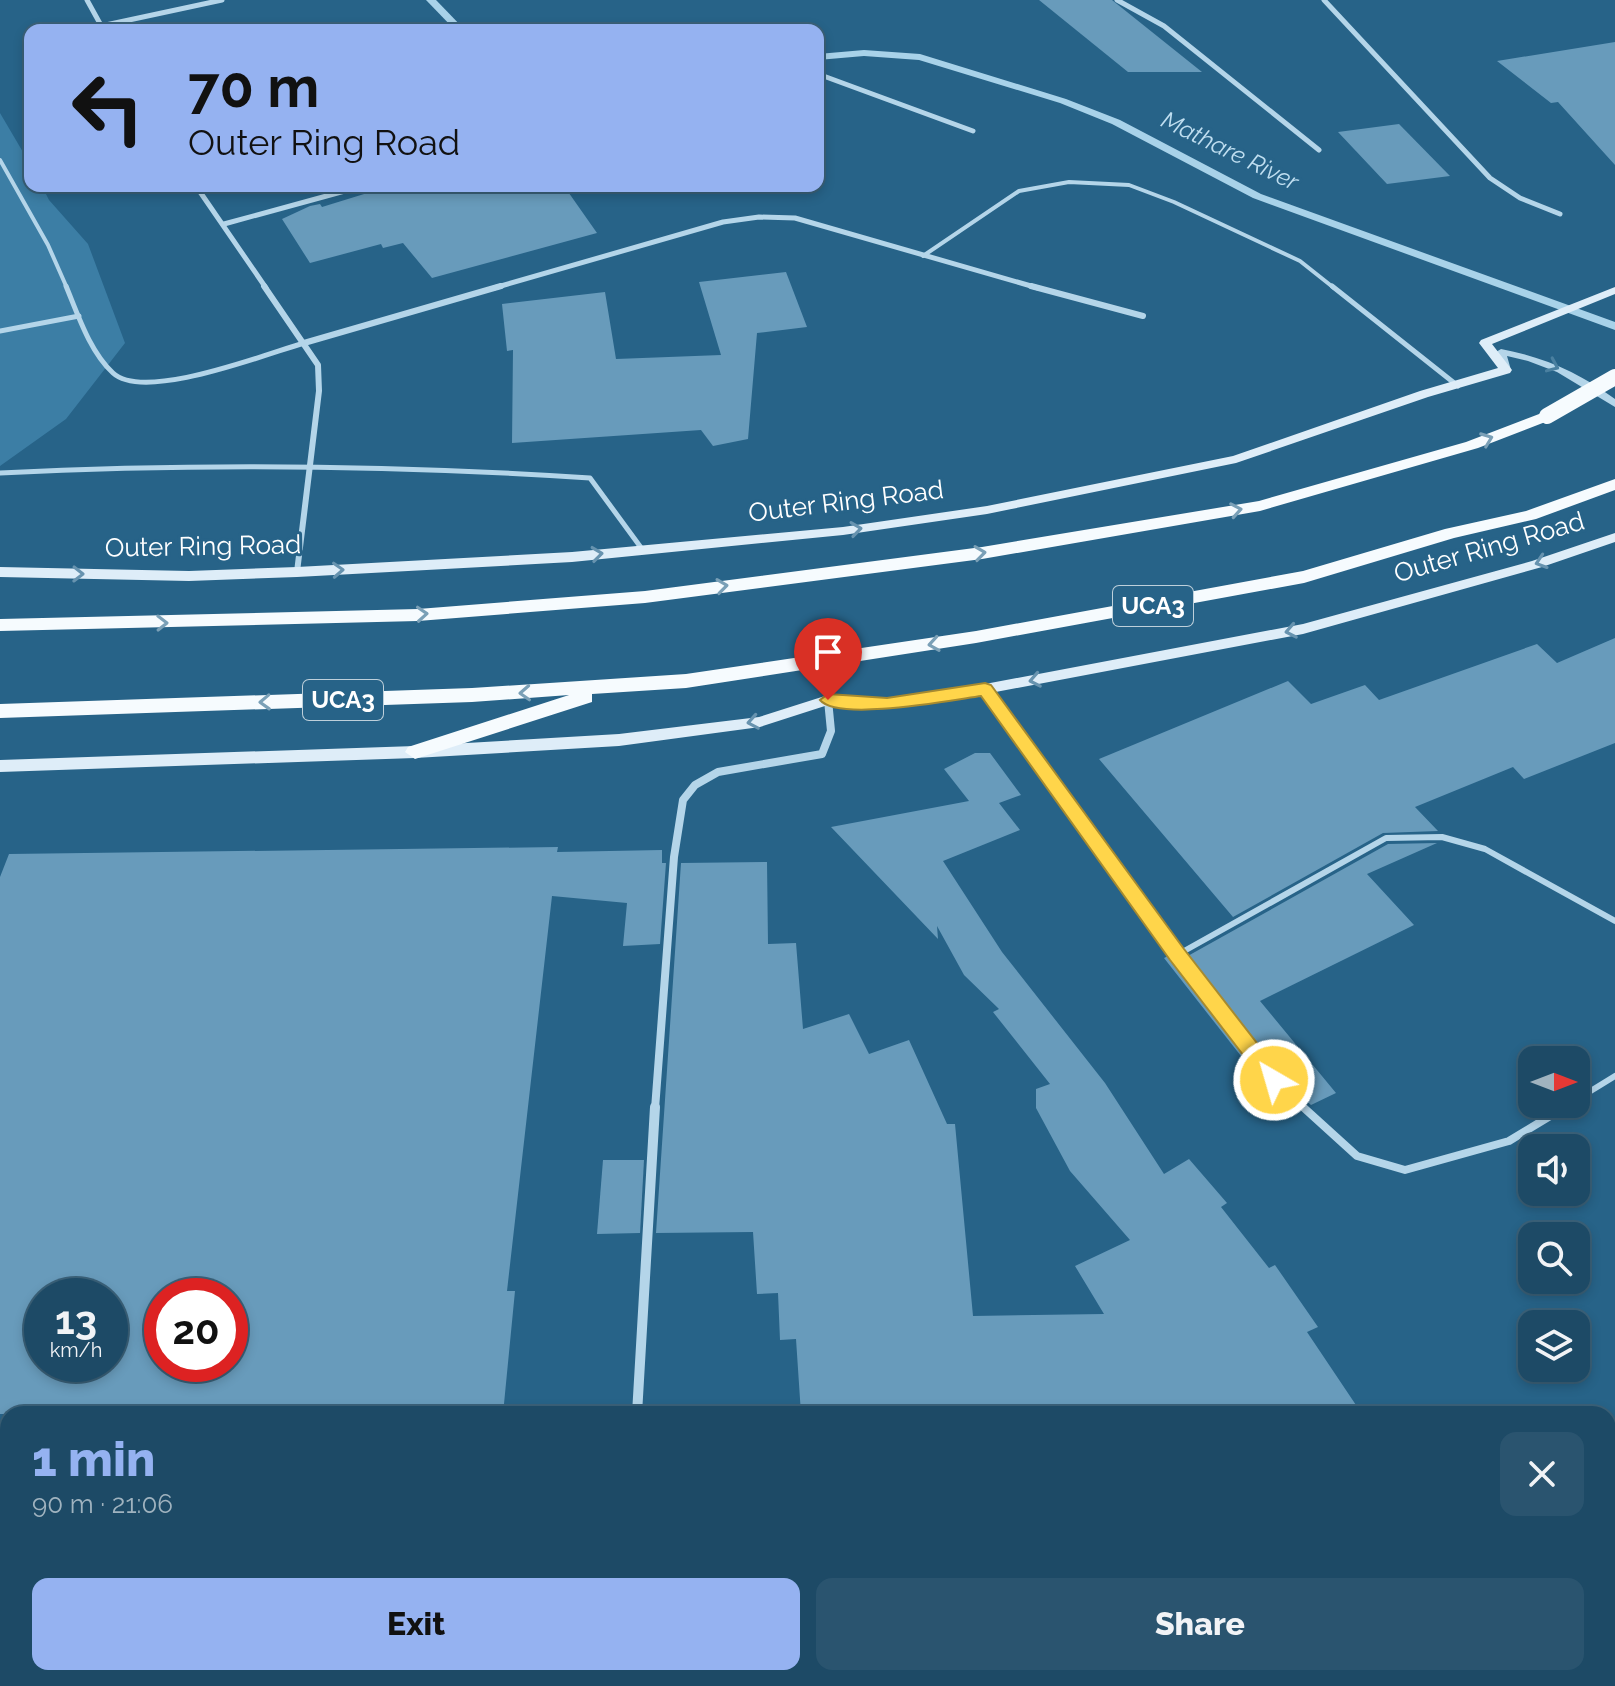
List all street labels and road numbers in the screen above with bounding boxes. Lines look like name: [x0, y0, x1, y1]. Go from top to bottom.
street label: Outer Ring Road: [747, 474, 945, 528]
street label: Outer Ring Road: [1390, 505, 1588, 589]
street label: Outer Ring Road: [104, 529, 302, 563]
road number: UCA3: [1113, 586, 1193, 626]
road number: UCA3: [303, 680, 383, 720]

